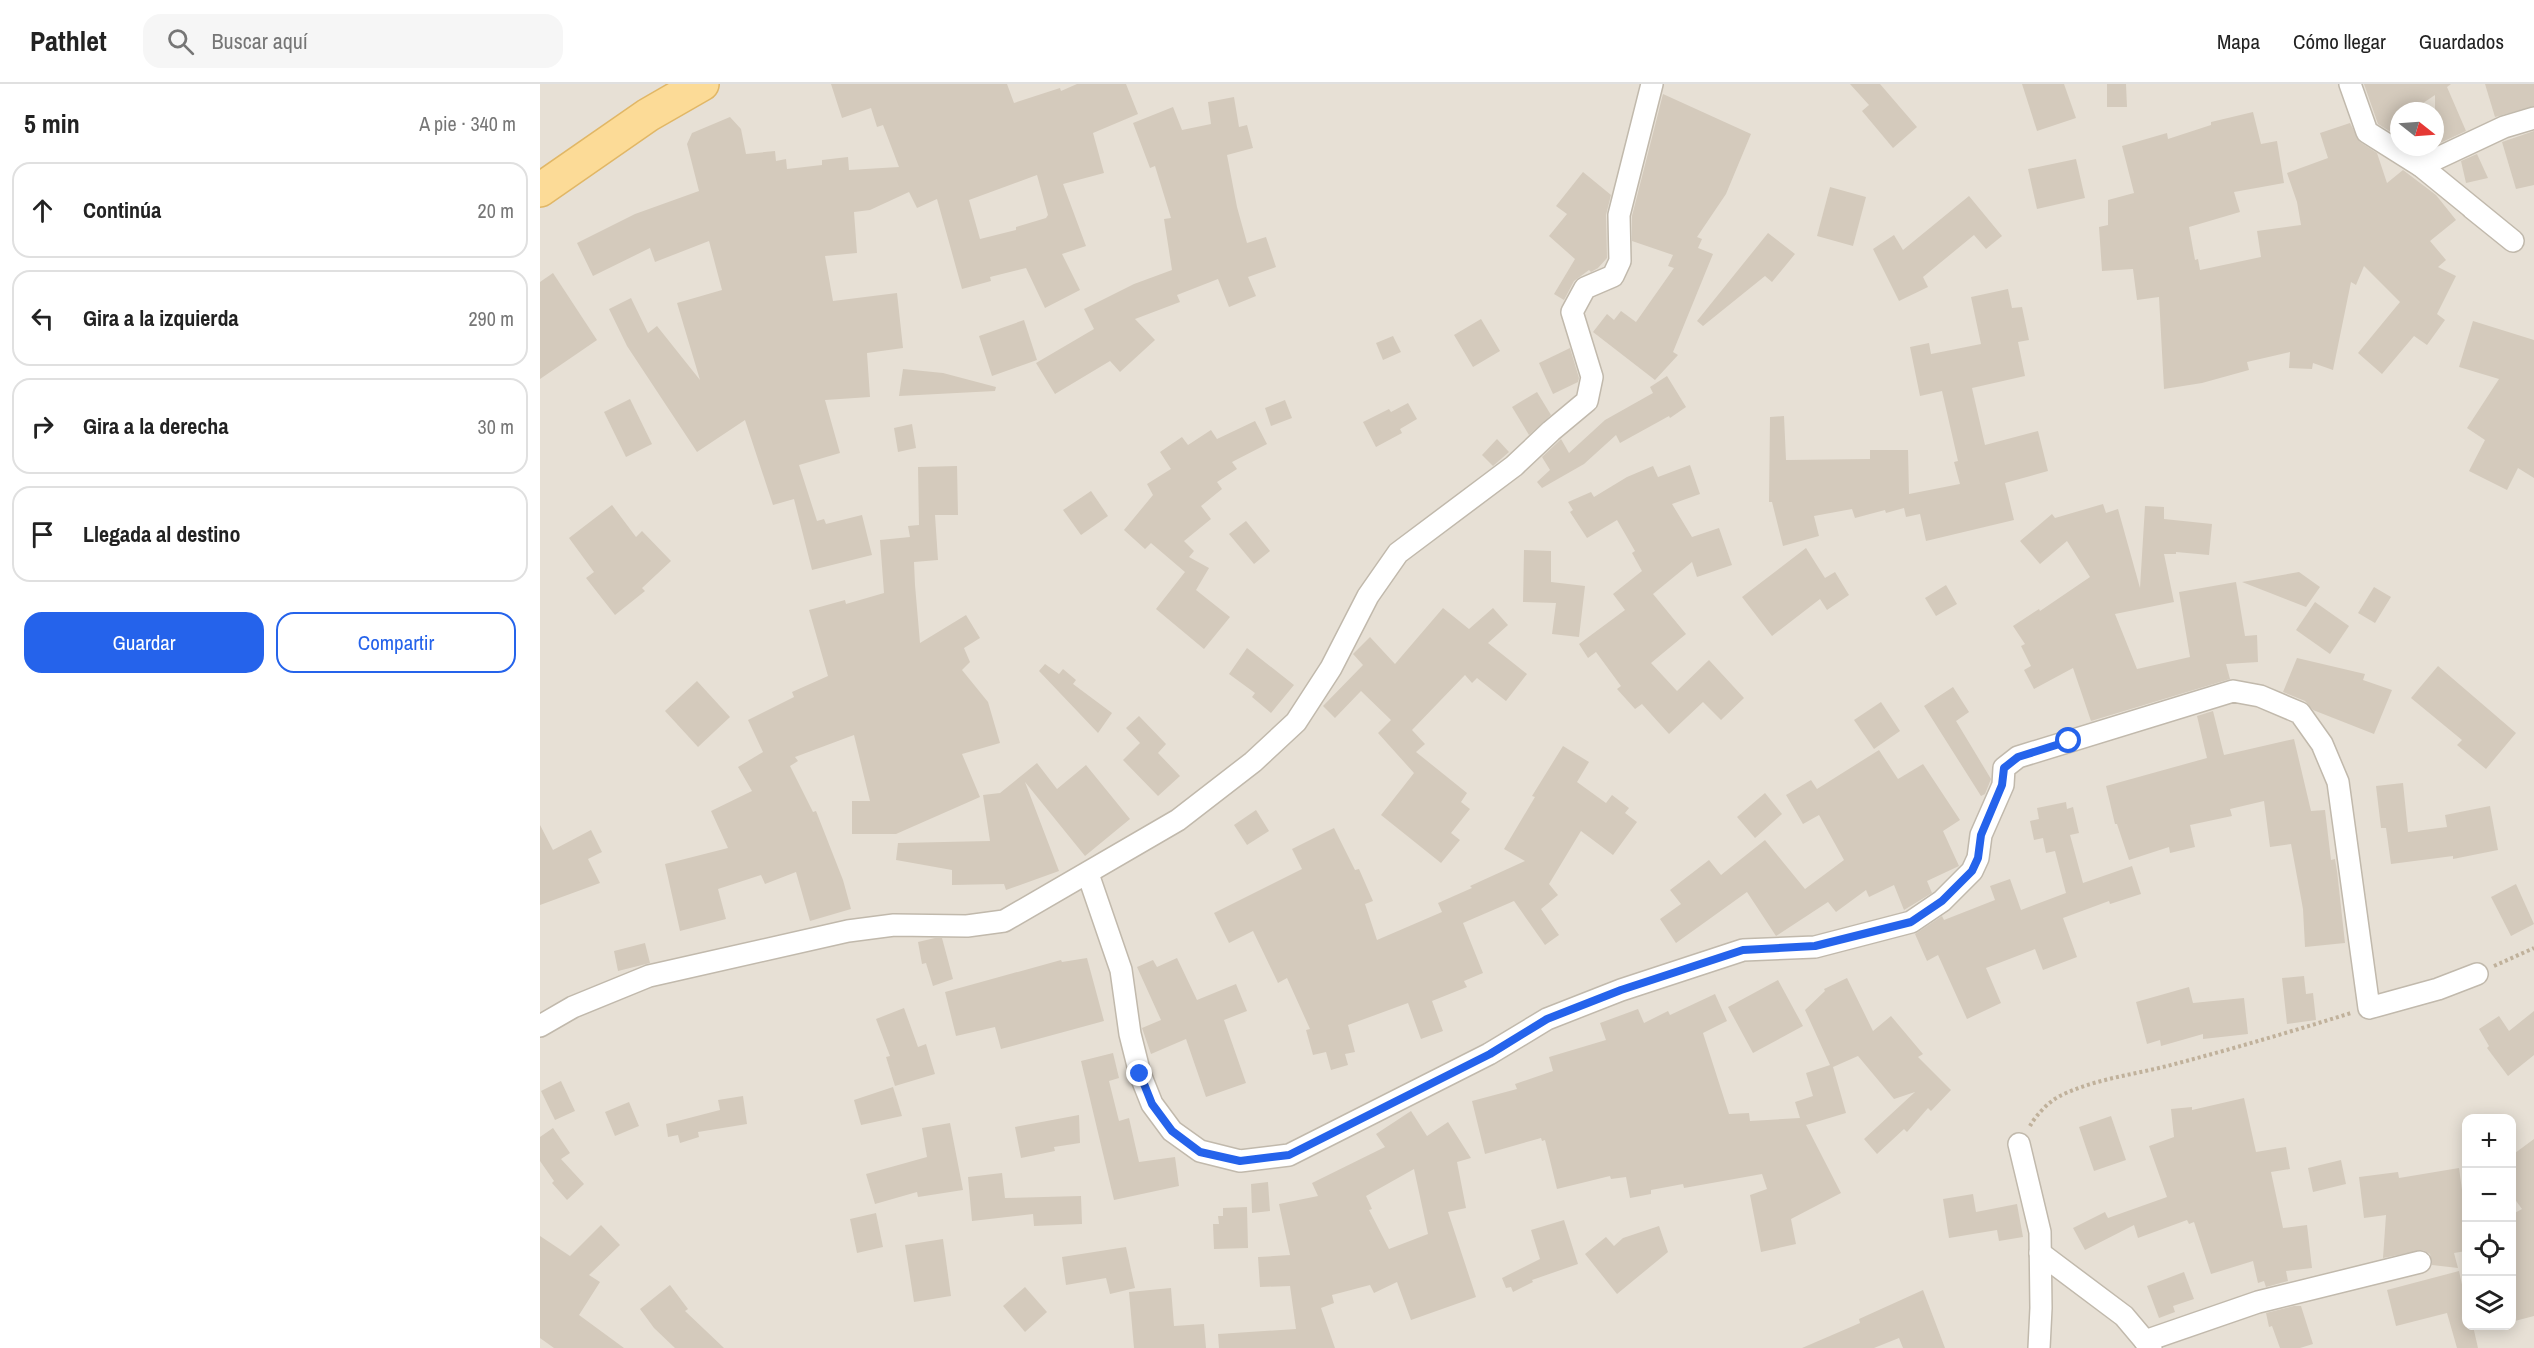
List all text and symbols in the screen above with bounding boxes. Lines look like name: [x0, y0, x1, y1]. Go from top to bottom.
search box: [143, 14, 563, 68]
text: Pathlet: [30, 22, 107, 60]
icon: search: [164, 25, 197, 58]
text: Buscar aquí: [212, 26, 308, 56]
text: Mapa: [2217, 27, 2260, 56]
text: Cómo llegar: [2293, 27, 2386, 56]
text: Guardados: [2419, 27, 2504, 56]
north arrow: [2390, 102, 2444, 156]
text: 5 min: [24, 106, 80, 141]
text: A pie · 340 m: [419, 110, 516, 137]
icon: ahead: [26, 194, 59, 227]
text: Continúa: [83, 195, 161, 225]
text: 20 m: [478, 197, 514, 224]
icon: left: [26, 302, 59, 335]
text: Gira a la izquierda: [83, 303, 238, 333]
text: 290 m: [468, 305, 514, 332]
icon: right: [26, 410, 59, 443]
text: Gira a la derecha: [83, 411, 228, 441]
text: 30 m: [478, 413, 514, 440]
icon: arrive: [26, 518, 59, 551]
text: Llegada al destino: [83, 519, 240, 549]
button: Guardar: [24, 612, 264, 673]
button: Compartir: [276, 612, 516, 673]
route start: [2055, 727, 2081, 753]
route end: [1126, 1060, 1152, 1086]
map controls: [2462, 1114, 2516, 1330]
button: +: [2462, 1114, 2516, 1168]
button: −: [2462, 1168, 2516, 1222]
button: locate: [2462, 1222, 2516, 1276]
button: layers: [2462, 1276, 2516, 1330]

